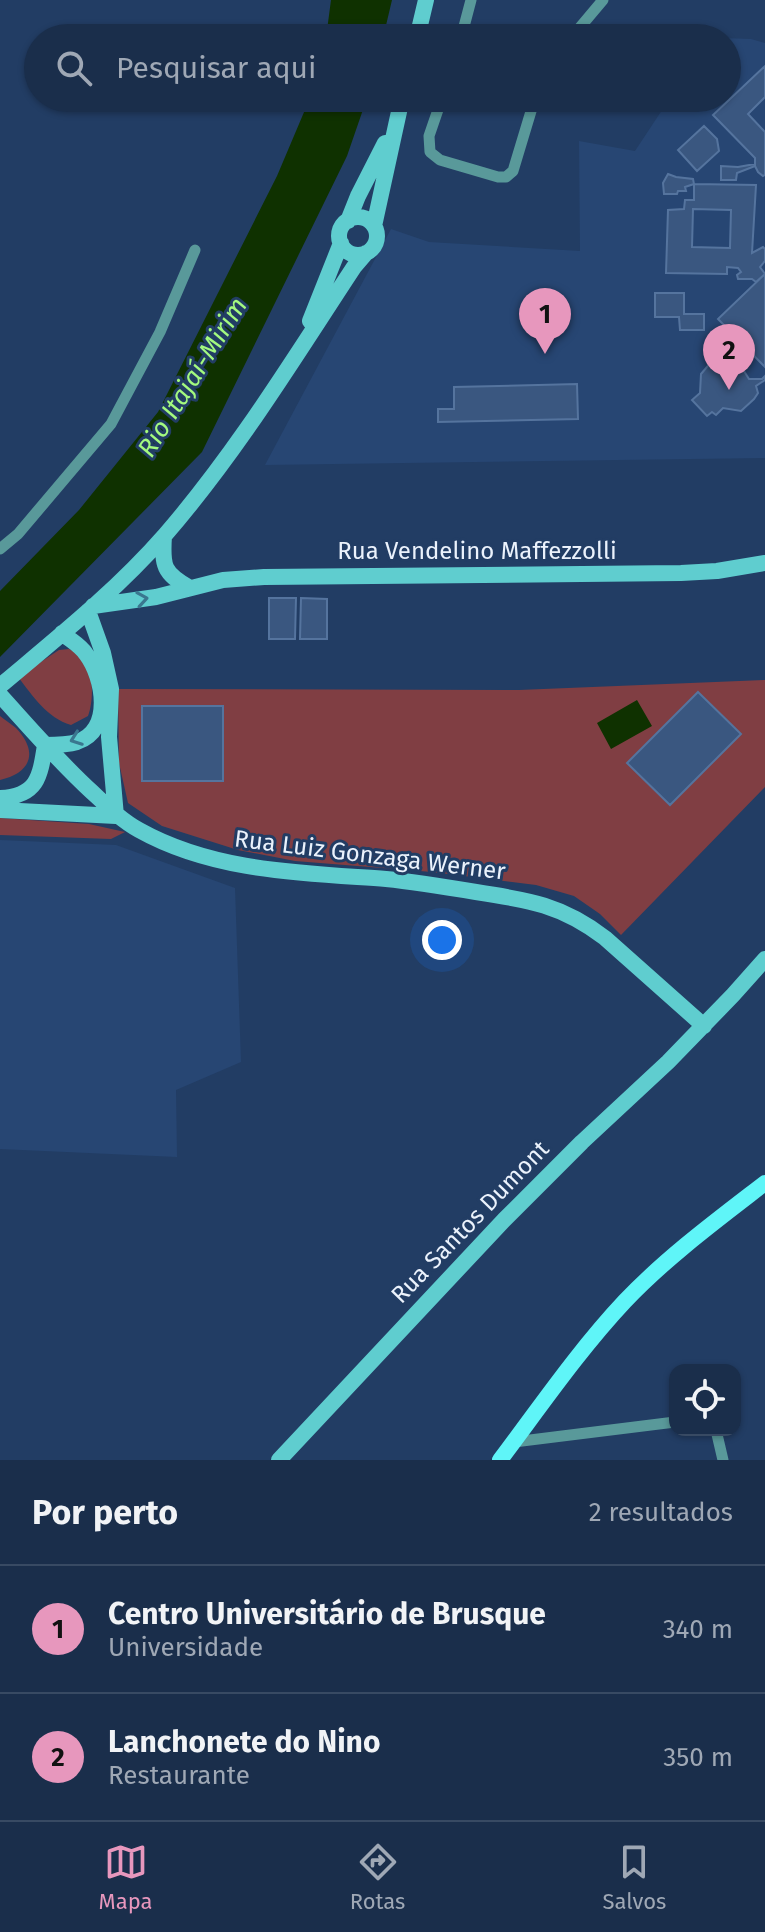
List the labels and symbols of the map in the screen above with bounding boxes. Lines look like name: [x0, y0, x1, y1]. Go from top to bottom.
pin: 1: [519, 288, 571, 354]
water label: Rio Itajaí-Mirim: [131, 292, 254, 463]
pin: 2: [703, 324, 755, 390]
street label: Rua Vendelino Maffezzolli: [337, 537, 617, 565]
one-way arrow: [135, 591, 149, 608]
one-way arrow: [70, 729, 84, 746]
street label: Rua Luiz Gonzaga Werner: [233, 824, 508, 886]
your location: [422, 920, 462, 960]
street label: Rua Santos Dumont: [385, 1135, 555, 1309]

